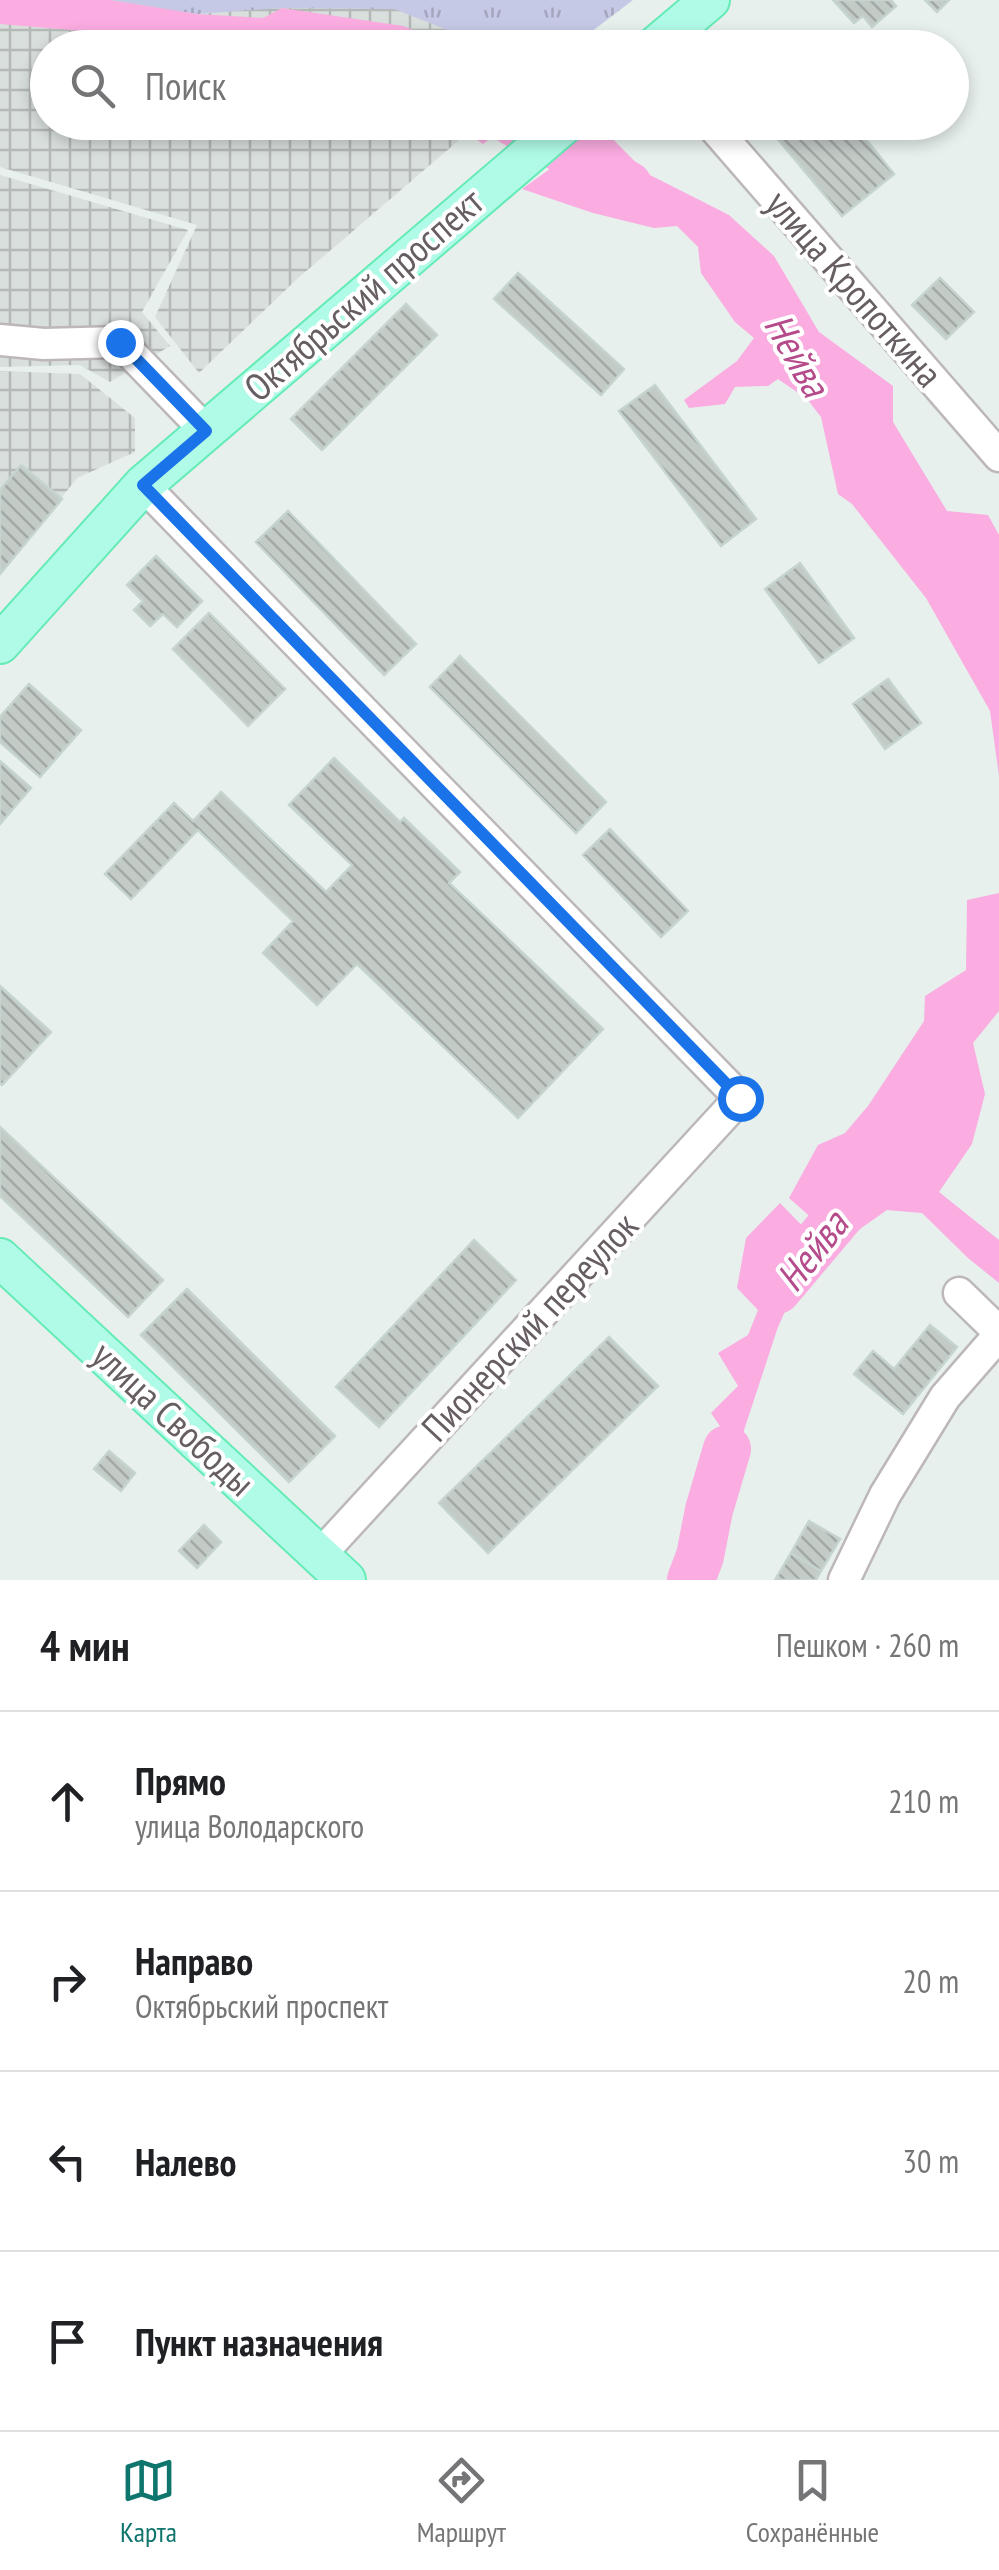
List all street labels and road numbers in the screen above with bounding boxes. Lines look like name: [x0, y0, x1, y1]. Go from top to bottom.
street label: Октябрьский проспект: [233, 176, 493, 411]
street label: улица Кропоткина: [756, 179, 954, 397]
street label: Пионерский переулок: [410, 1201, 648, 1451]
street label: улица Свободы: [82, 1330, 266, 1506]

